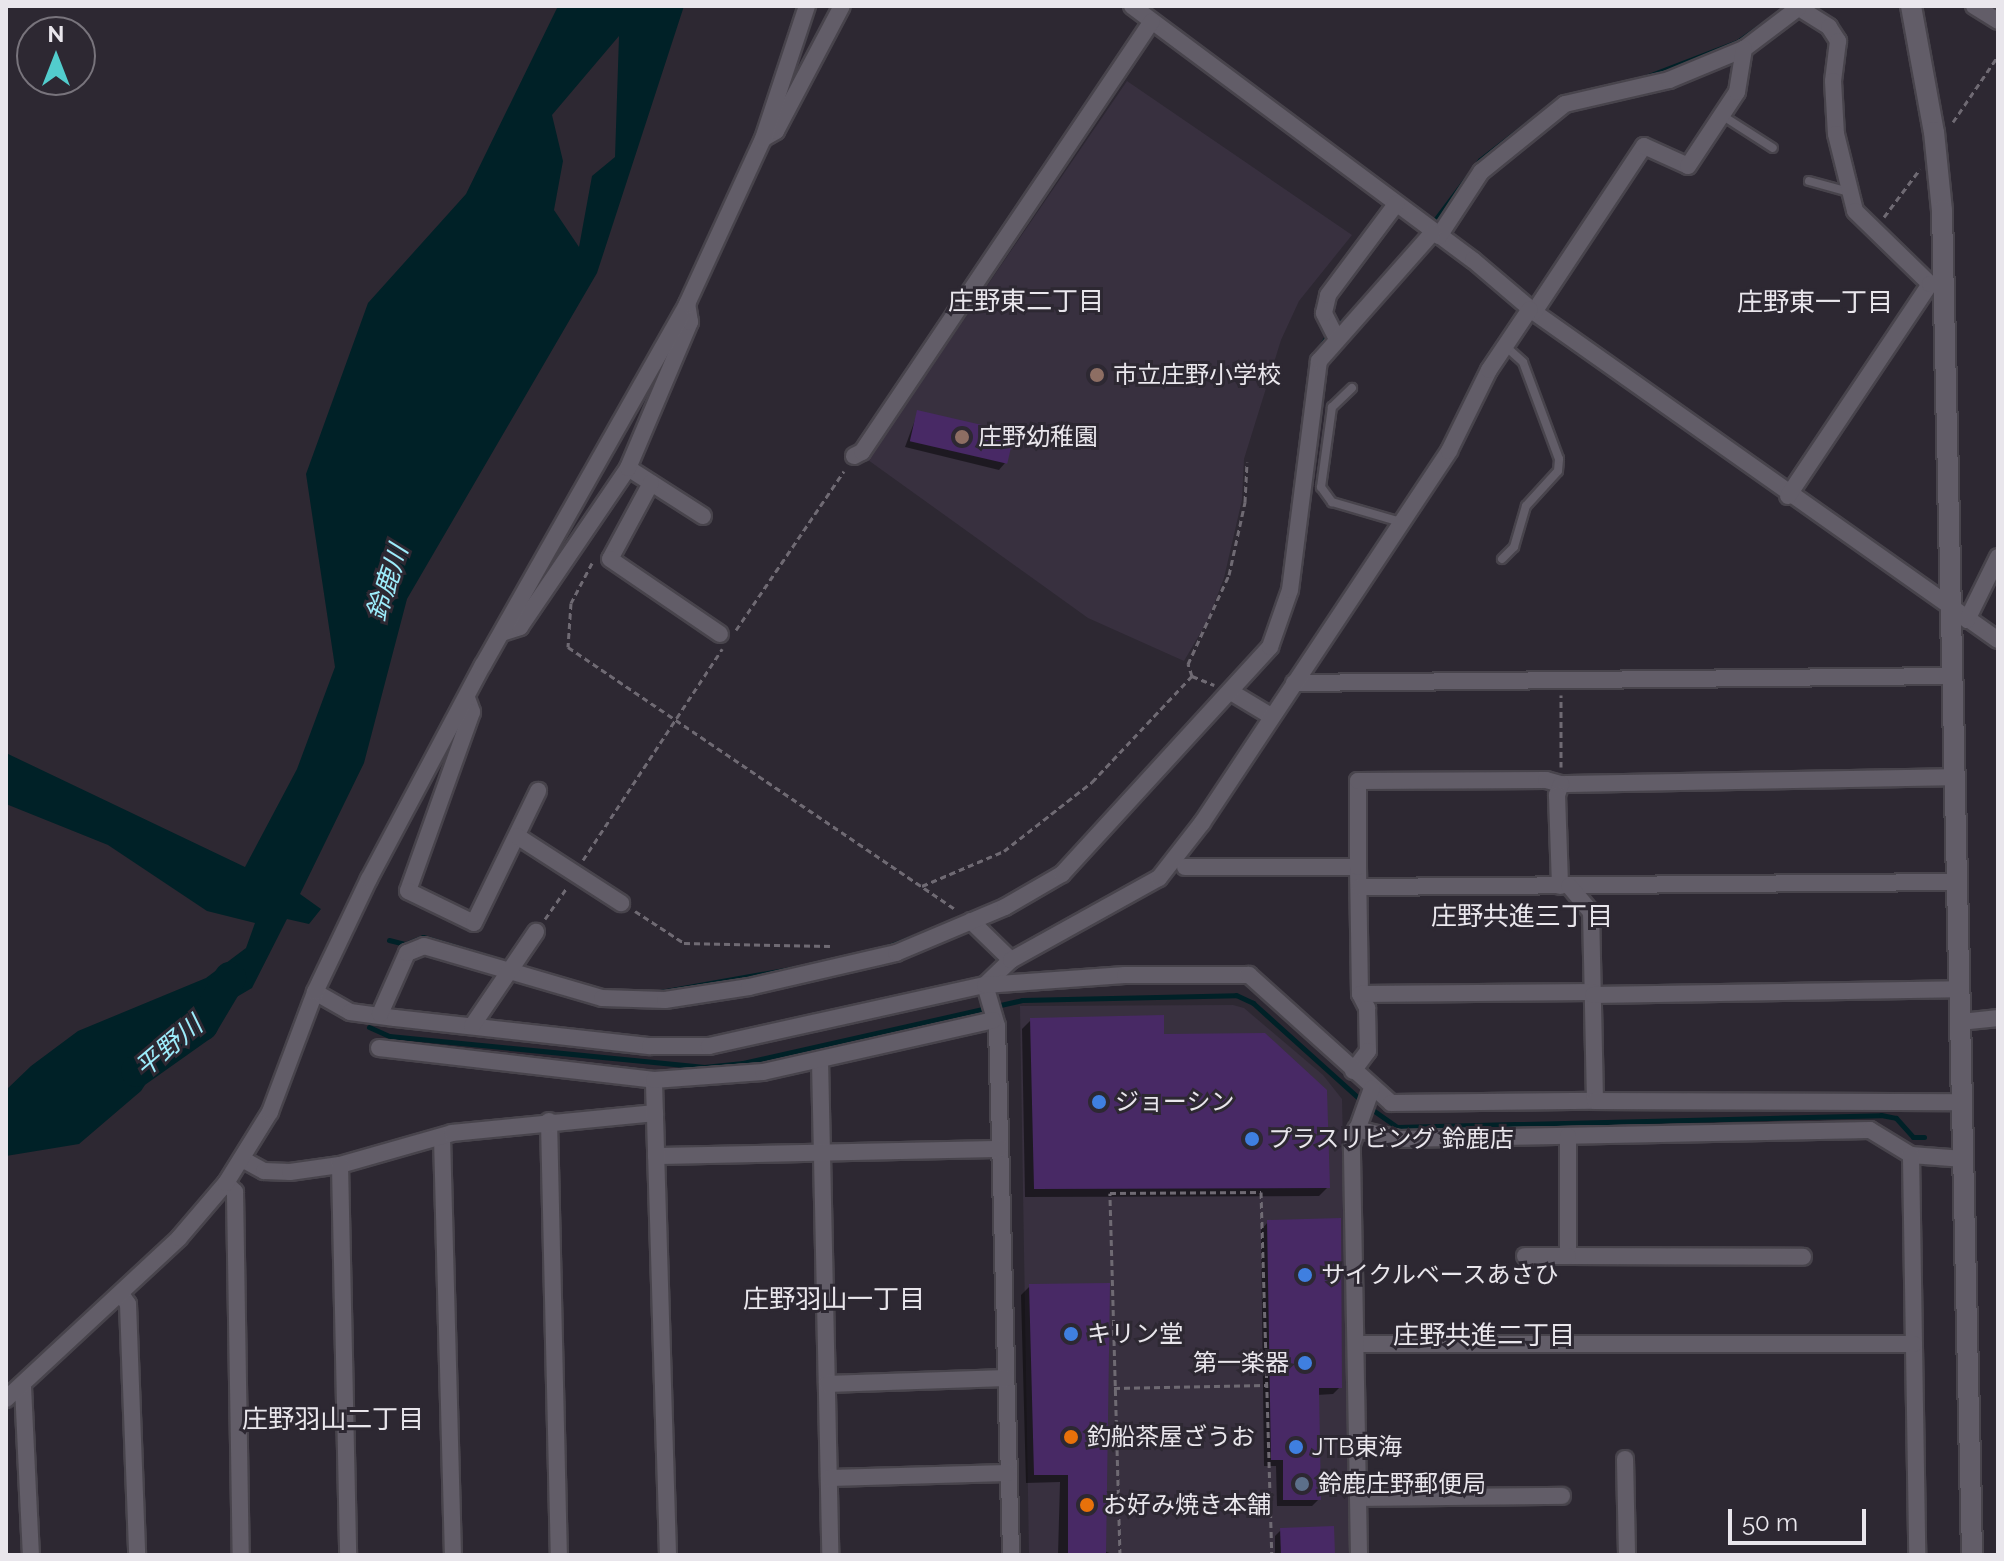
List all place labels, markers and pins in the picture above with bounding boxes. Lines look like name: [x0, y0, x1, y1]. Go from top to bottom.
place label: 市立庄野小学校: [1113, 361, 1281, 389]
marker: 市立庄野小学校: [1088, 366, 1106, 384]
place label: 庄野幼稚園: [978, 423, 1098, 451]
marker: 庄野幼稚園: [953, 428, 971, 446]
place label: ジョーシン: [1115, 1088, 1235, 1116]
marker: ジョーシン: [1090, 1093, 1108, 1111]
place label: プラスリビング 鈴鹿店: [1268, 1125, 1514, 1153]
marker: プラスリビング 鈴鹿店: [1243, 1130, 1261, 1148]
place label: サイクルベースあさひ: [1321, 1261, 1561, 1289]
marker: サイクルベースあさひ: [1296, 1266, 1314, 1284]
place label: キリン堂: [1087, 1320, 1183, 1348]
marker: キリン堂: [1062, 1325, 1080, 1343]
place label: 第一楽器: [1193, 1349, 1289, 1377]
marker: 第一楽器: [1296, 1354, 1314, 1372]
place label: 釣船茶屋ざうお: [1087, 1423, 1255, 1451]
marker: 釣船茶屋ざうお: [1062, 1428, 1080, 1446]
place label: JTB東海: [1312, 1433, 1402, 1461]
marker: JTB東海: [1287, 1438, 1305, 1456]
place label: 鈴鹿庄野郵便局: [1318, 1470, 1486, 1498]
marker: 鈴鹿庄野郵便局: [1293, 1475, 1311, 1493]
place label: お好み焼き本舗: [1103, 1491, 1271, 1519]
marker: お好み焼き本舗: [1078, 1496, 1096, 1514]

